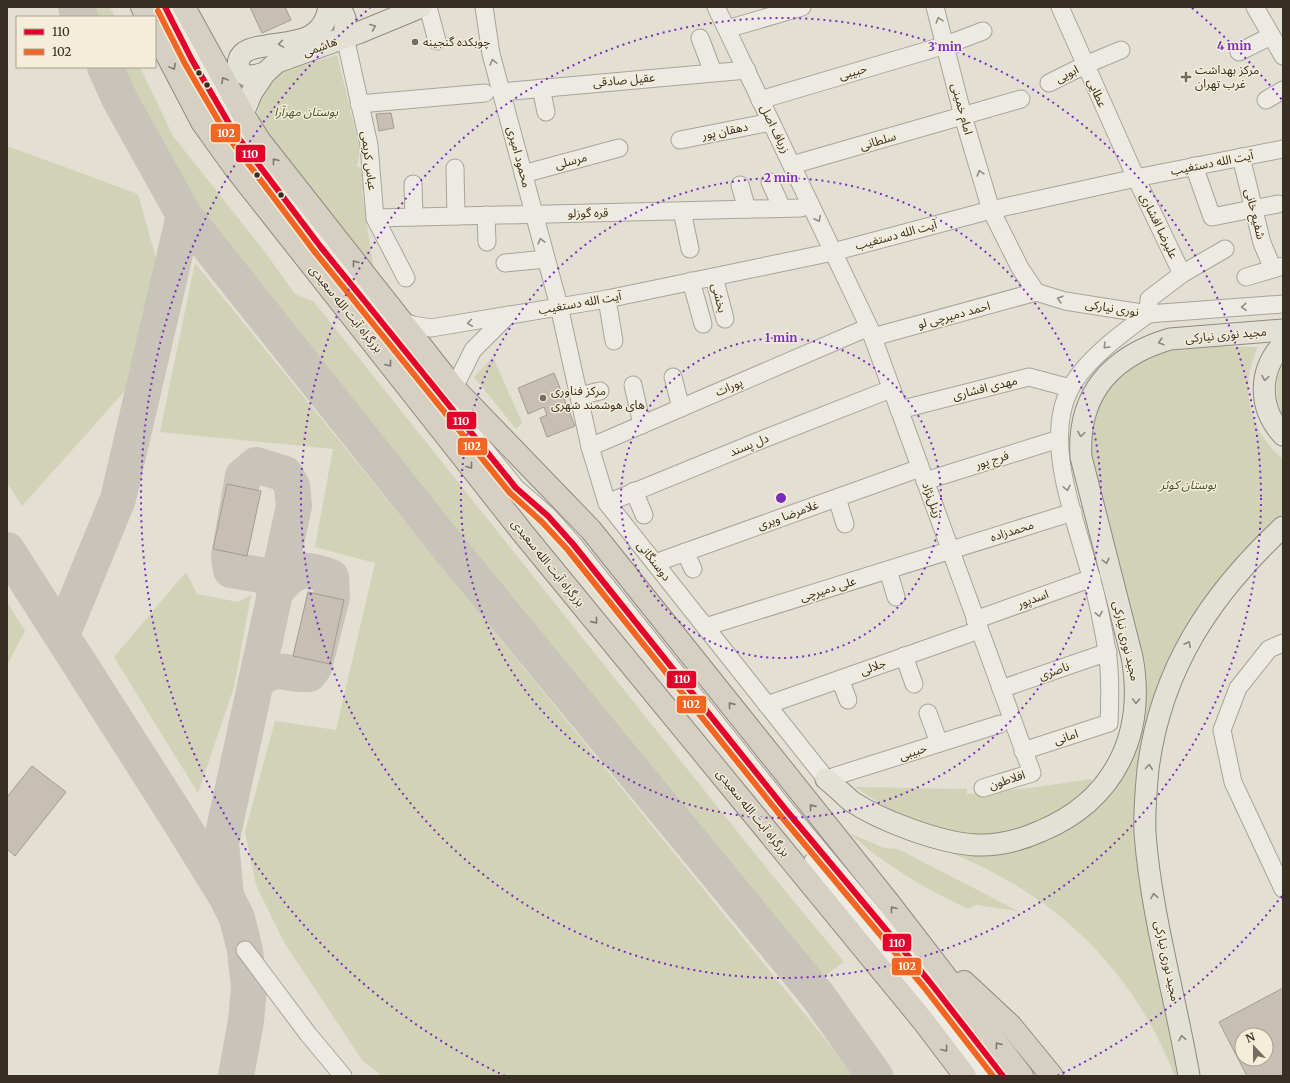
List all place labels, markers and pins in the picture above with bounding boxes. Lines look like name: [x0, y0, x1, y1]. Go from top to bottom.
place label: چوبکده گنجینه: [423, 34, 490, 50]
marker: چوبکده گنجینه: [410, 37, 420, 47]
place label: مرکز بهداشت غرب تهران: [1195, 62, 1259, 91]
unlabelled marker: [194, 68, 204, 78]
marker: مرکز بهداشت غرب تهران: [1180, 71, 1192, 83]
unlabelled marker: [202, 80, 212, 90]
unlabelled marker: [252, 170, 262, 180]
unlabelled marker: [276, 190, 286, 200]
place label: مرکز فناوری های هوشمند شهری: [551, 383, 645, 412]
marker: مرکز فناوری های هوشمند شهری: [538, 393, 548, 403]
centre of rings: [774, 491, 788, 505]

